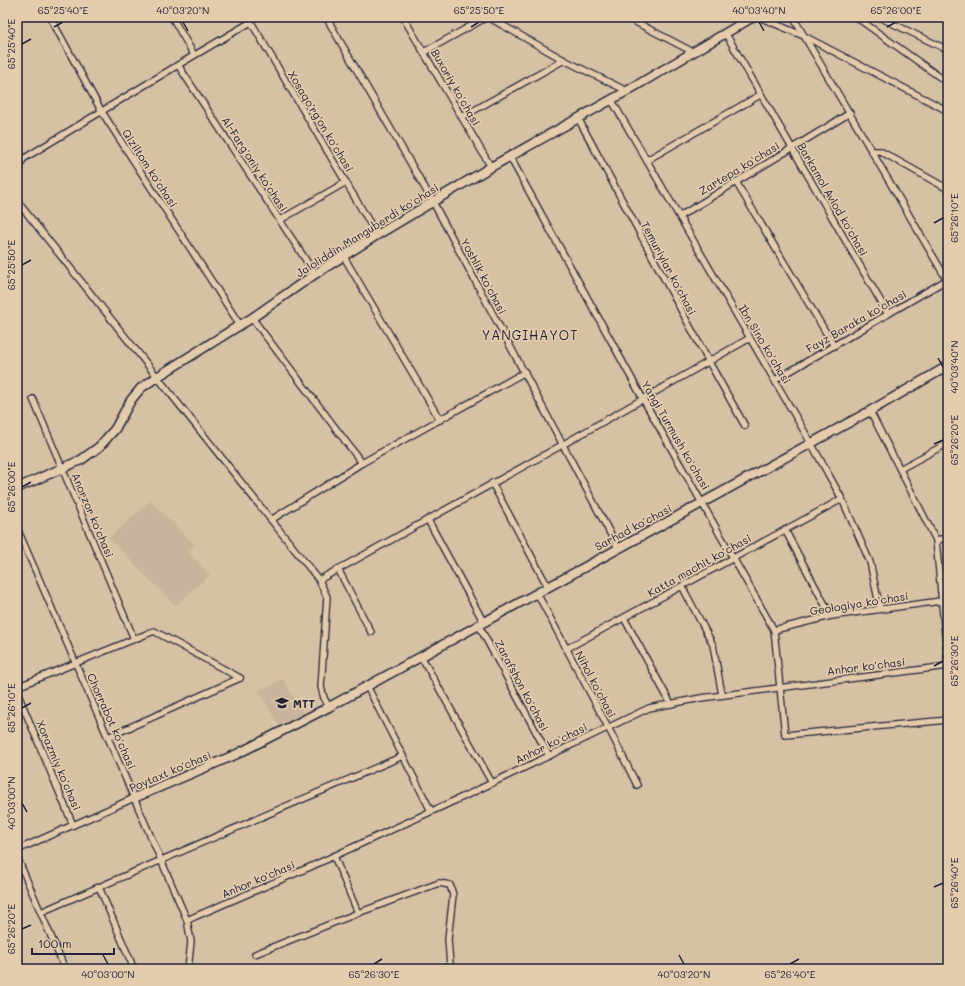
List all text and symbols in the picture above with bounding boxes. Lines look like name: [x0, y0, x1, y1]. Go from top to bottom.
text: 65°25'40"E: [38, 3, 89, 17]
text: 40°03'20"N: [157, 3, 209, 17]
text: 65°25'50"E: [454, 3, 505, 17]
text: 40°03'40"N: [732, 3, 786, 17]
text: 65°26'00"E: [870, 3, 922, 17]
text: 65°25'40"E: [4, 18, 18, 69]
street label: Buxoriy ko'chasi: [428, 46, 484, 128]
street label: Xosaqo'rg'on ko'chasi: [285, 68, 357, 174]
street label: Al-Farg'oniy ko'chasi: [219, 114, 291, 214]
street label: Qiziltom ko'chasi: [119, 126, 181, 210]
street label: Zartepa ko'chasi: [696, 138, 782, 198]
street label: Barkamol Avlod ko'chasi: [794, 140, 872, 258]
street label: Jaloliddin Manguberdi ko'chasi: [293, 180, 441, 280]
text: 65°26'10"E: [947, 193, 961, 243]
street label: Temuriylar ko'chasi: [638, 219, 700, 317]
street label: Yoshlik ko'chasi: [458, 235, 510, 317]
text: 65°25'50"E: [4, 239, 18, 290]
street label: Fayz Baraka ko'chasi: [803, 286, 909, 356]
street label: Ibn Sino ko'chasi: [735, 301, 795, 387]
district label: YANGIHAYOT: [482, 326, 578, 343]
text: 40°03'40"N: [947, 340, 961, 394]
street label: Yangi Turmush ko'chasi: [639, 378, 713, 492]
text: 65°26'20"E: [947, 414, 961, 465]
text: 65°26'00"E: [4, 461, 18, 513]
street label: Anorzor ko'chasi: [68, 470, 118, 560]
street label: Sarhad ko'chasi: [592, 500, 674, 554]
street label: Katta machit ko'chasi: [644, 530, 754, 600]
street label: Geologiya ko'chasi: [809, 588, 909, 618]
text: 65°26'30"E: [947, 635, 961, 686]
street label: Zarafshon ko'chasi: [492, 637, 552, 733]
street label: Nihol ko'chasi: [572, 648, 620, 720]
street label: Anhor ko'chasi: [826, 654, 906, 678]
street label: Chorrabot ko'chasi: [84, 671, 140, 771]
text: 65°26'10"E: [4, 683, 18, 733]
school or university icon: MTT: [274, 695, 290, 711]
place label: MTT: [293, 696, 315, 711]
street label: Xorazmiy ko'chasi: [33, 718, 85, 812]
street label: Anhor ko'chasi: [512, 719, 590, 767]
street label: Poytaxt ko'chasi: [127, 747, 213, 795]
text: 40°03'00"N: [4, 776, 18, 830]
street label: Anhor ko'chasi: [219, 857, 297, 901]
text: 65°26'40"E: [947, 857, 961, 908]
text: 65°26'20"E: [4, 903, 18, 954]
scale bar: [32, 930, 114, 956]
text: 100 m: [38, 935, 72, 951]
text: 40°03'00"N: [81, 967, 135, 981]
text: 65°26'30"E: [349, 967, 400, 981]
text: 40°03'20"N: [658, 967, 710, 981]
text: 65°26'40"E: [765, 967, 816, 981]

